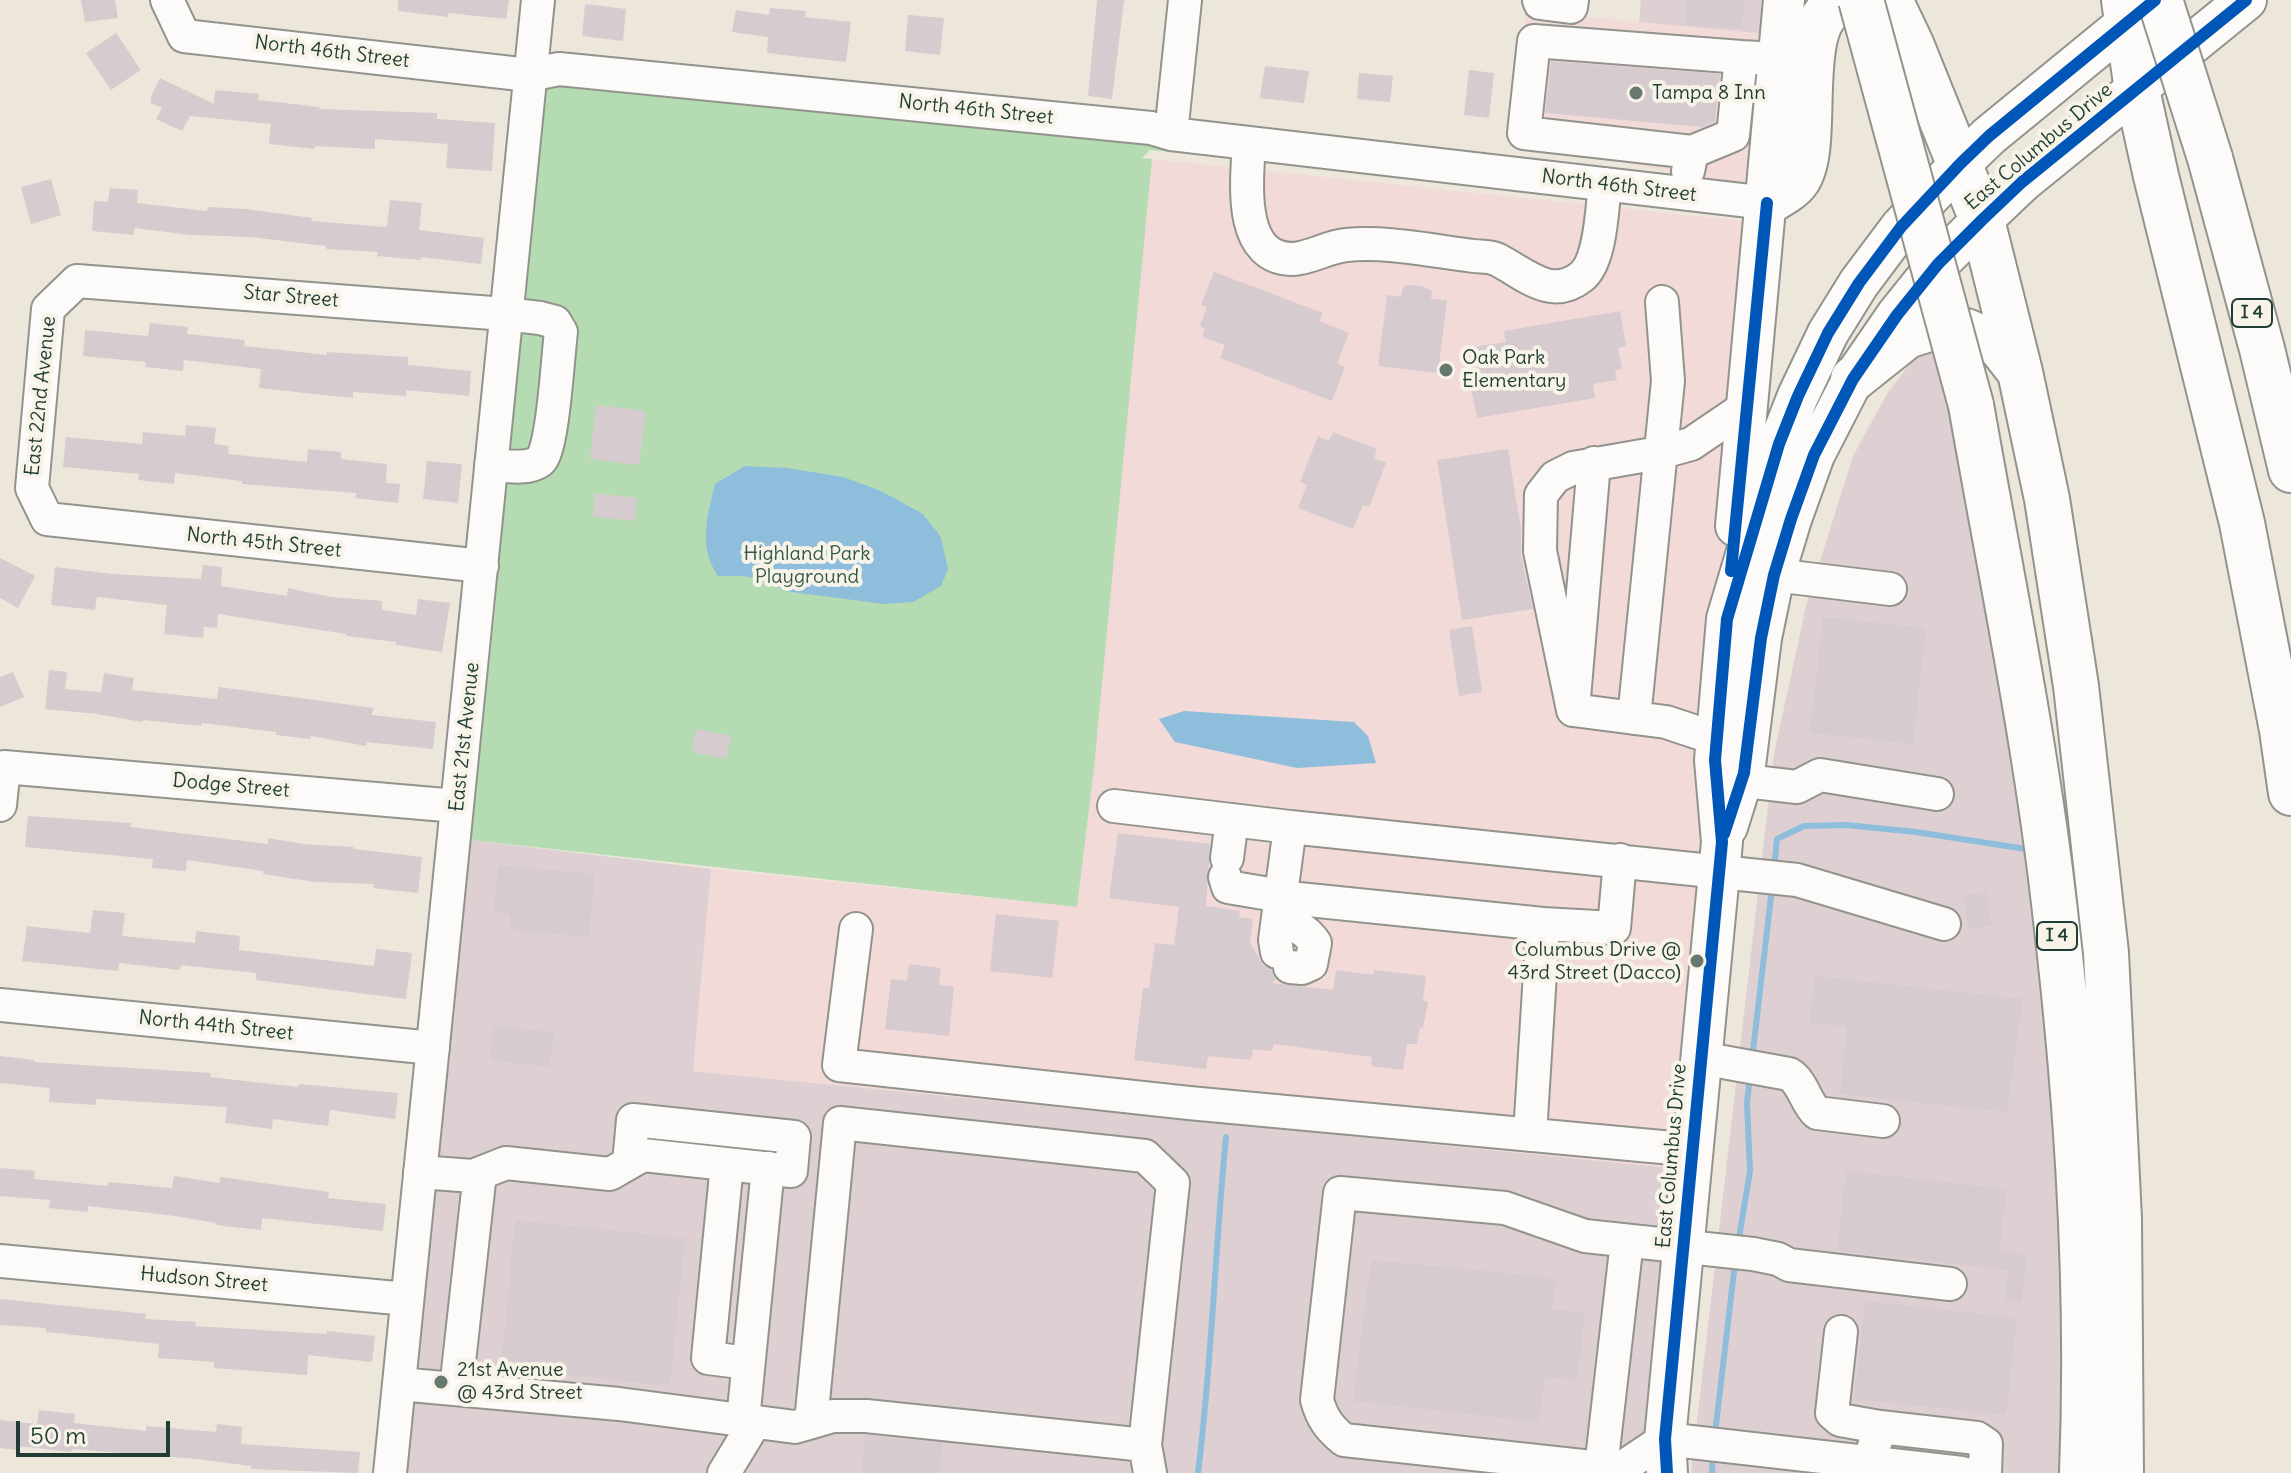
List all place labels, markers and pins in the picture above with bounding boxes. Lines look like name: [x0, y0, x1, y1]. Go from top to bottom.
place label: Tampa 8 Inn: [1652, 81, 1766, 105]
marker: Tampa 8 Inn: [1627, 84, 1645, 102]
place label: Oak Park Elementary: [1462, 346, 1566, 393]
marker: Oak Park Elementary: [1437, 361, 1455, 379]
place label: Columbus Drive @ 43rd Street (Dacco): [1507, 938, 1681, 985]
marker: Columbus Drive @ 43rd Street (Dacco): [1688, 952, 1706, 970]
place label: 21st Avenue @ 43rd Street: [457, 1358, 583, 1405]
marker: 21st Avenue @ 43rd Street: [432, 1373, 450, 1391]

